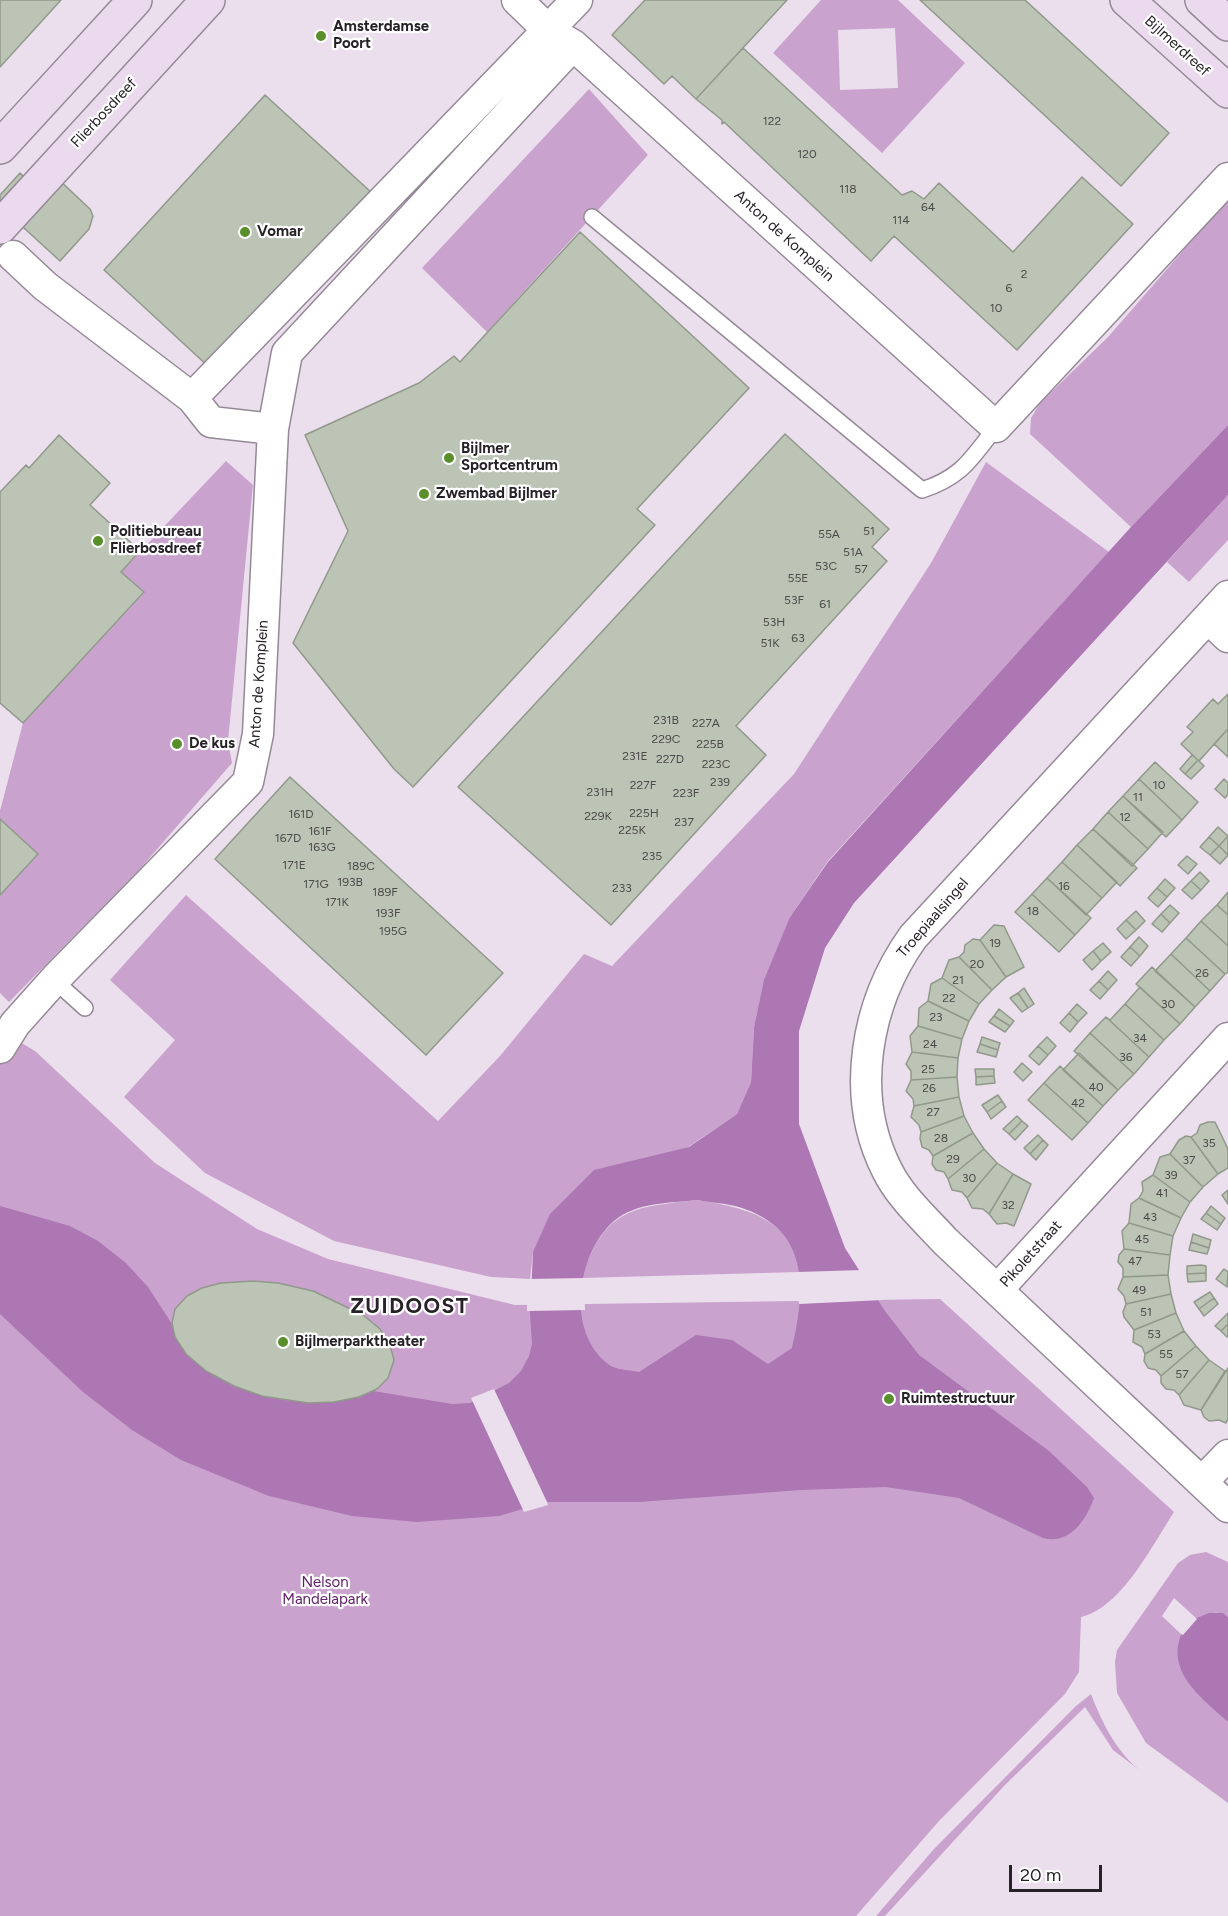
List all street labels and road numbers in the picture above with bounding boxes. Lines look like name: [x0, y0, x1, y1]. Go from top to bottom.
street label: Bijlmerdreef: [1141, 12, 1213, 80]
street label: Flierbosdreef: [67, 75, 141, 151]
street label: Anton de Komplein: [730, 186, 838, 286]
street label: Anton de Komplein: [246, 619, 272, 749]
street label: Troepiaalsingel: [894, 875, 972, 961]
street label: Pikoletstraat: [996, 1217, 1066, 1291]

